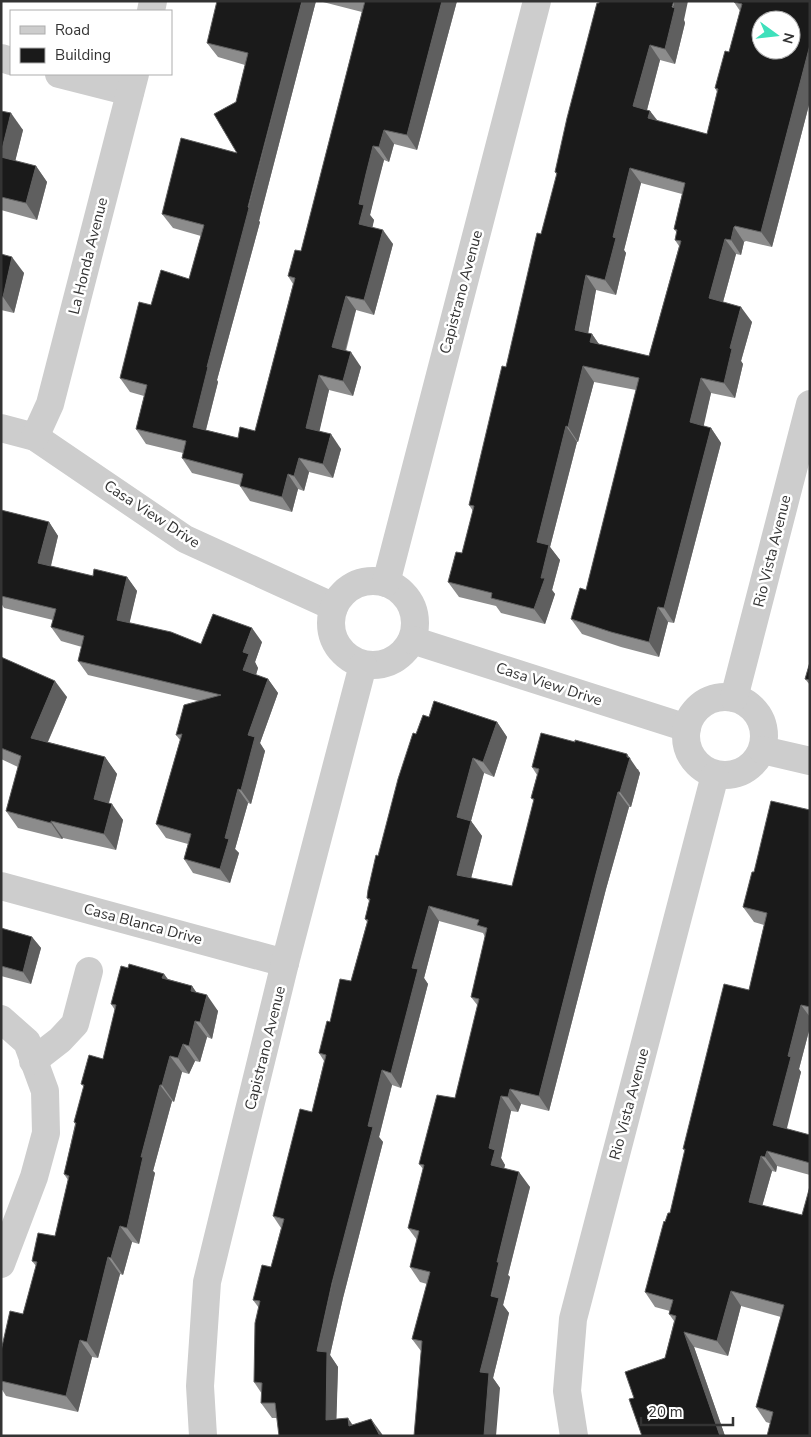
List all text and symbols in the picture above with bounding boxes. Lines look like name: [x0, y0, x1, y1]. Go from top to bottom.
legend: [10, 10, 172, 75]
north arrow: [751, 10, 801, 60]
text: Road: [55, 20, 90, 40]
text: N: [778, 31, 799, 46]
text: Building: [55, 45, 111, 65]
street label: La Honda Avenue: [64, 195, 112, 317]
street label: Capistrano Avenue: [435, 228, 487, 356]
street label: Casa View Drive: [100, 476, 204, 553]
street label: Rio Vista Avenue: [748, 493, 796, 609]
street label: Casa View Drive: [493, 657, 605, 711]
street label: Casa Blanca Drive: [81, 899, 205, 949]
street label: Capistrano Avenue: [240, 984, 290, 1112]
street label: Rio Vista Avenue: [604, 1046, 654, 1162]
scale bar: [641, 1394, 734, 1426]
text: 20 m: [648, 1402, 683, 1422]

